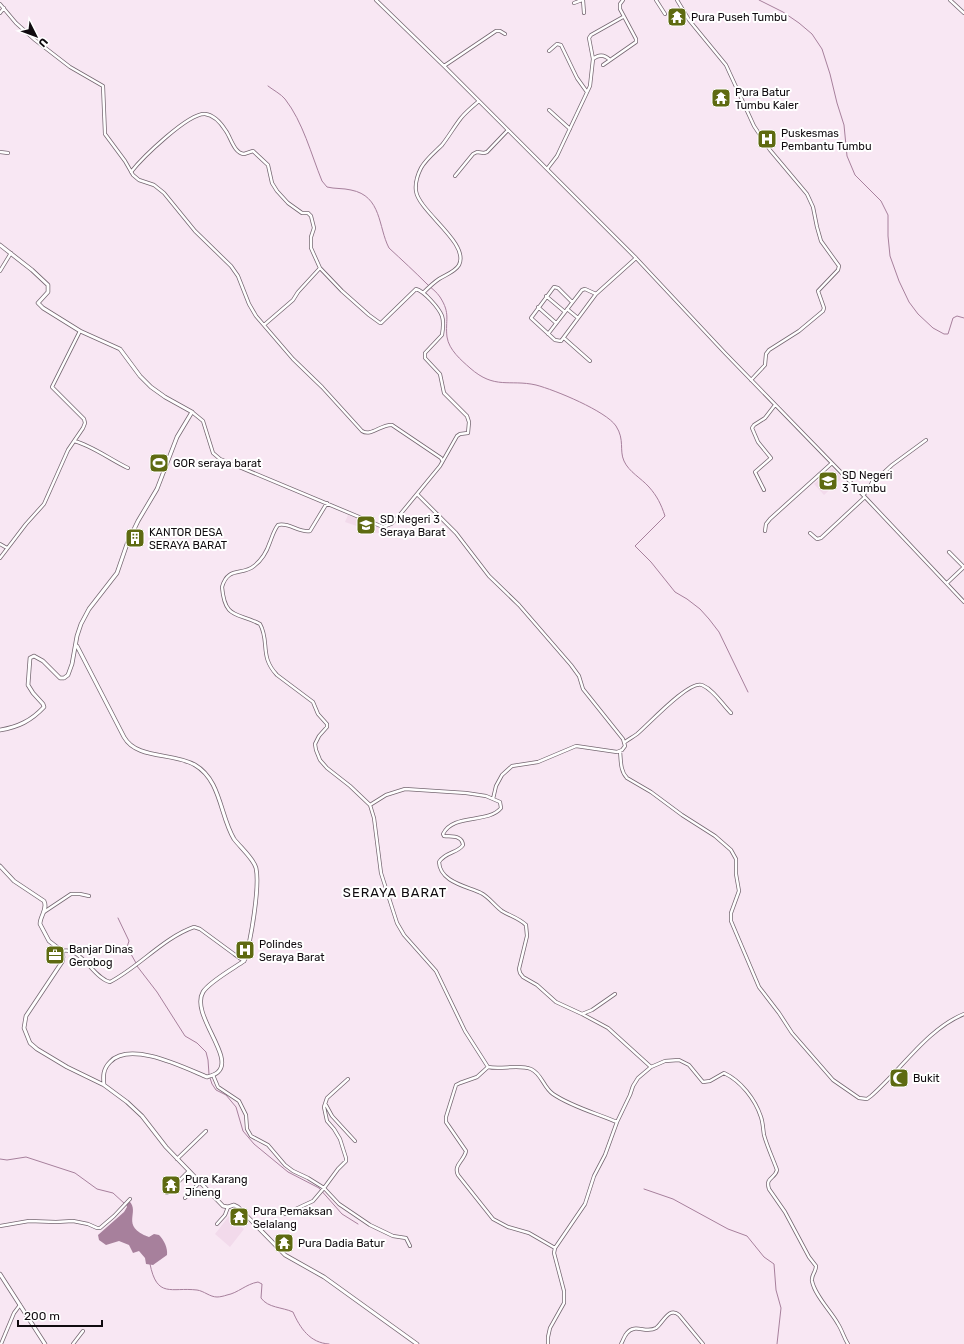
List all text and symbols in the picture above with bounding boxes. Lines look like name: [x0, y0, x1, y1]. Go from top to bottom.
temple icon: Pura Puseh Tumbu: [666, 6, 688, 28]
place label: Pura Puseh Tumbu: [691, 11, 787, 24]
north arrow: [16, 16, 56, 56]
text: U: [36, 35, 51, 50]
place label: Pura Batur Tumbu Kaler: [735, 86, 799, 112]
temple icon: Pura Batur Tumbu Kaler: [710, 87, 732, 109]
place label: Puskesmas Pembantu Tumbu: [781, 127, 872, 153]
hospital icon: Puskesmas Pembantu Tumbu: [756, 128, 778, 150]
sports icon: GOR seraya barat: [148, 452, 170, 474]
place label: GOR seraya barat: [173, 457, 262, 470]
place label: SD Negeri 3 Tumbu: [842, 469, 893, 495]
school or university icon: SD Negeri 3 Tumbu: [817, 470, 839, 492]
place label: SD Negeri 3 Seraya Barat: [380, 513, 446, 539]
school or university icon: SD Negeri 3 Seraya Barat: [355, 514, 377, 536]
place label: KANTOR DESA SERAYA BARAT: [149, 526, 228, 552]
building icon: KANTOR DESA SERAYA BARAT: [124, 527, 146, 549]
district label: SERAYA BARAT: [343, 885, 447, 900]
place label: Polindes Seraya Barat: [259, 938, 325, 964]
hospital icon: Polindes Seraya Barat: [234, 939, 256, 961]
place label: Banjar Dinas Gerobog: [69, 943, 134, 969]
office icon: Banjar Dinas Gerobog: [44, 944, 66, 966]
mosque icon: Bukit: [888, 1067, 910, 1089]
place label: Bukit: [913, 1072, 940, 1085]
place label: Pura Karang Jineng: [185, 1173, 248, 1199]
temple icon: Pura Karang Jineng: [160, 1174, 182, 1196]
place label: Pura Pemaksan Selalang: [253, 1205, 332, 1231]
temple icon: Pura Pemaksan Selalang: [228, 1206, 250, 1228]
temple icon: Pura Dadia Batur: [273, 1232, 295, 1254]
place label: Pura Dadia Batur: [298, 1237, 385, 1250]
scale bar: [18, 1302, 102, 1328]
text: 200 m: [24, 1309, 60, 1323]

